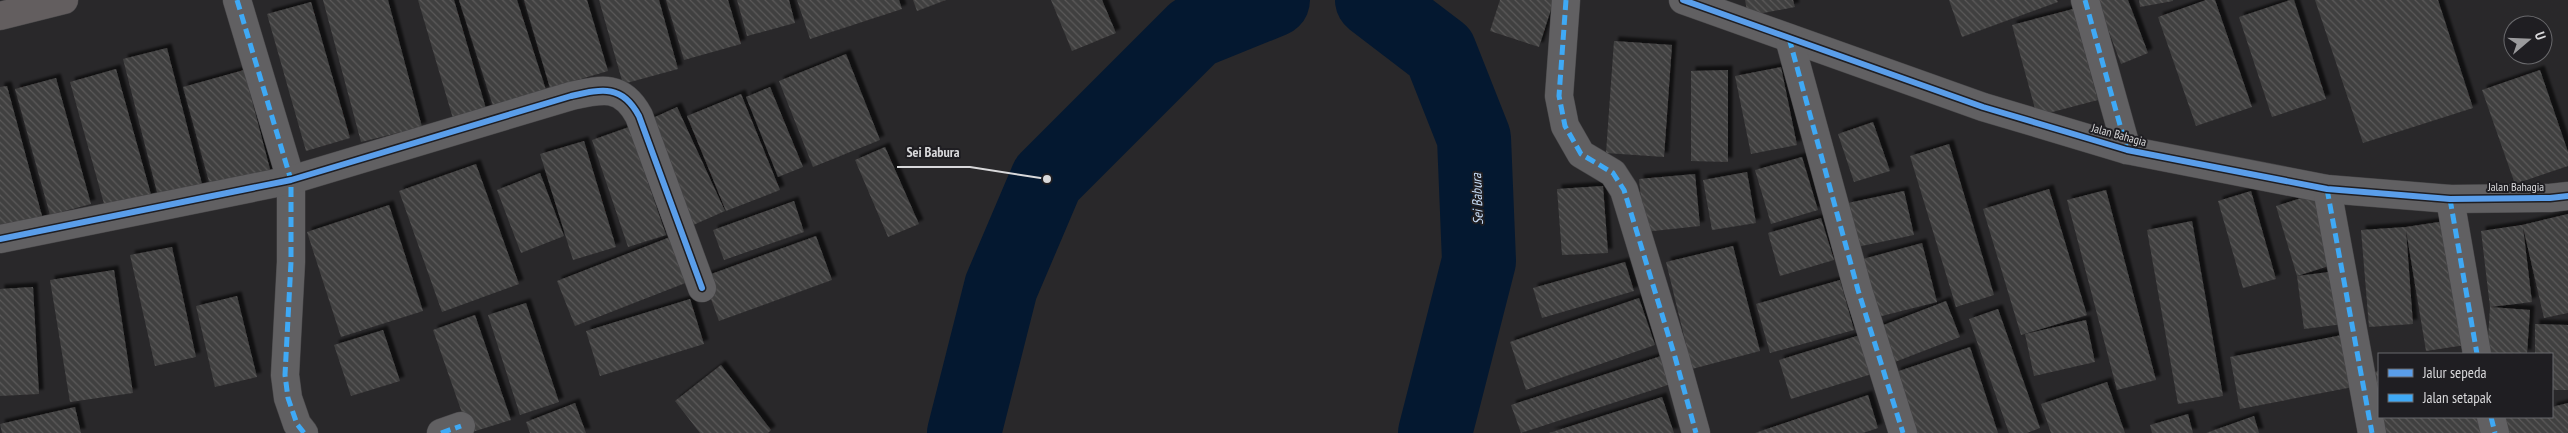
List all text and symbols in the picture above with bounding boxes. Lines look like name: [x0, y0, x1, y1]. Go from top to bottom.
north arrow: [2503, 15, 2553, 65]
text: U: [2531, 29, 2550, 42]
street label: Jalan Bahagia: [2089, 120, 2148, 149]
callout: Sei Babura: [897, 138, 970, 167]
text: Sei Babura: [906, 143, 960, 161]
water label: Sei Babura: [1467, 172, 1487, 225]
street label: Jalan Bahagia: [2487, 179, 2544, 194]
legend: [2378, 353, 2553, 418]
text: Jalur sepeda: [2422, 363, 2486, 382]
text: Jalan setapak: [2422, 388, 2492, 407]

